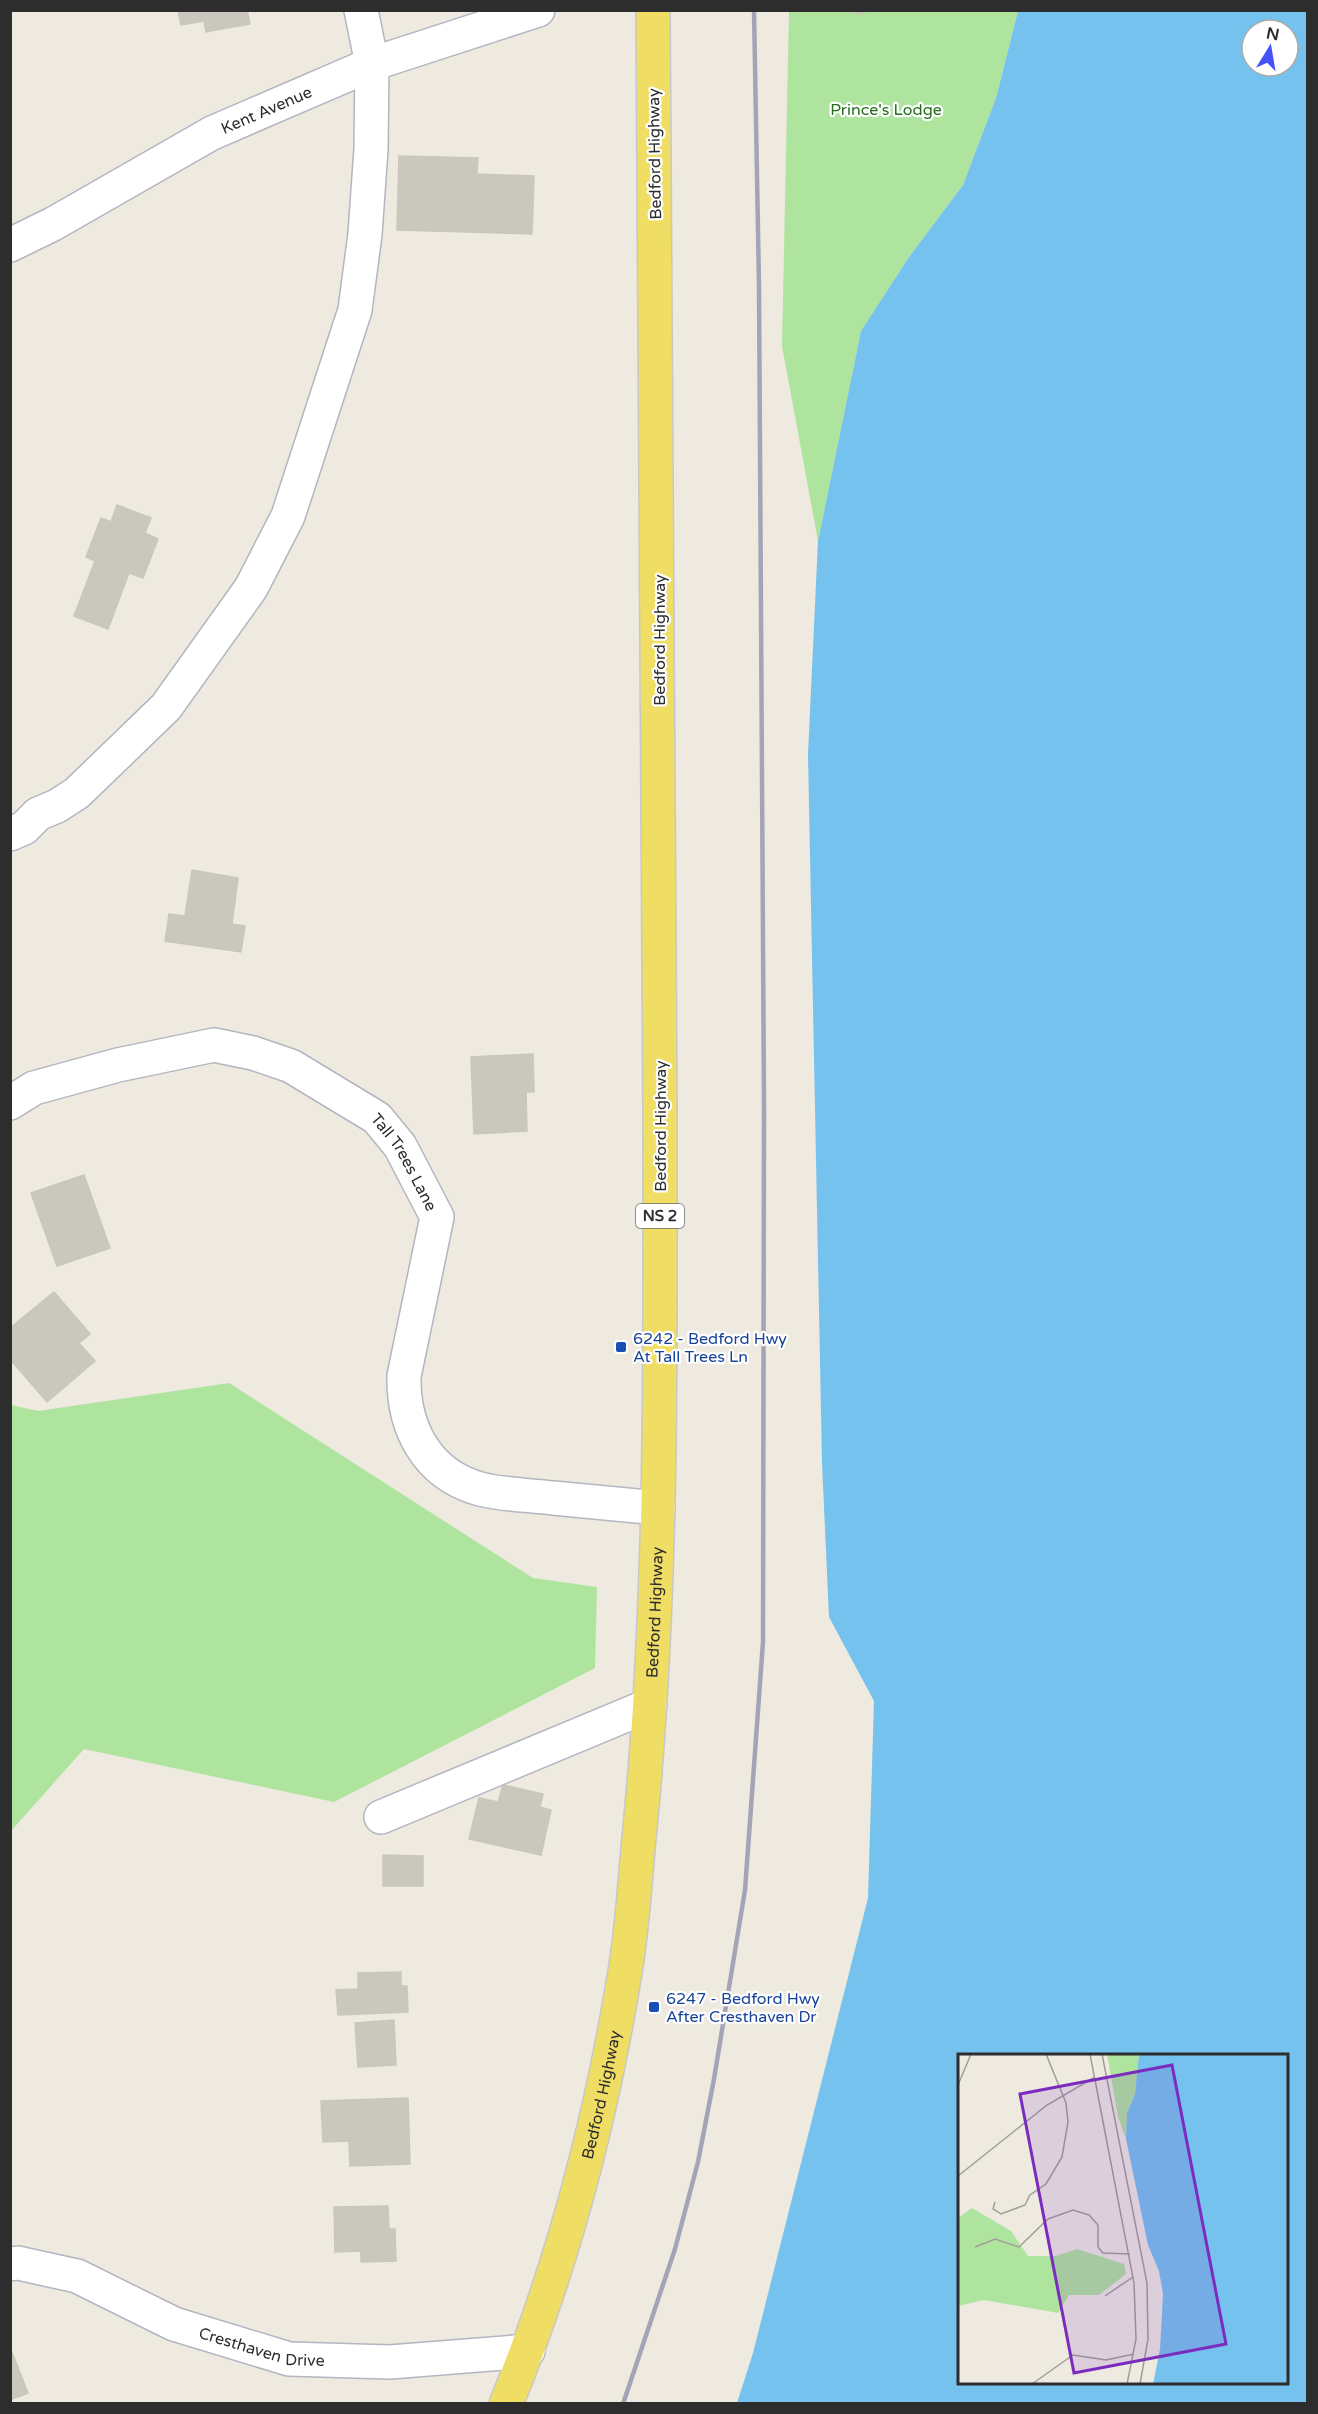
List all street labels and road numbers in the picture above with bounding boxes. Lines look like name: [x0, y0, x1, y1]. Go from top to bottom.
street label: Kent Avenue: [218, 82, 315, 139]
street label: Bedford Highway: [644, 88, 666, 220]
street label: Bedford Highway: [650, 574, 670, 706]
street label: Bedford Highway: [651, 1060, 671, 1192]
street label: Tall Trees Lane: [366, 1110, 441, 1214]
road number: NS 2: [636, 1204, 684, 1228]
street label: Bedford Highway: [642, 1546, 668, 1679]
street label: Bedford Highway: [578, 2028, 626, 2161]
street label: Cresthaven Drive: [196, 2323, 325, 2371]

